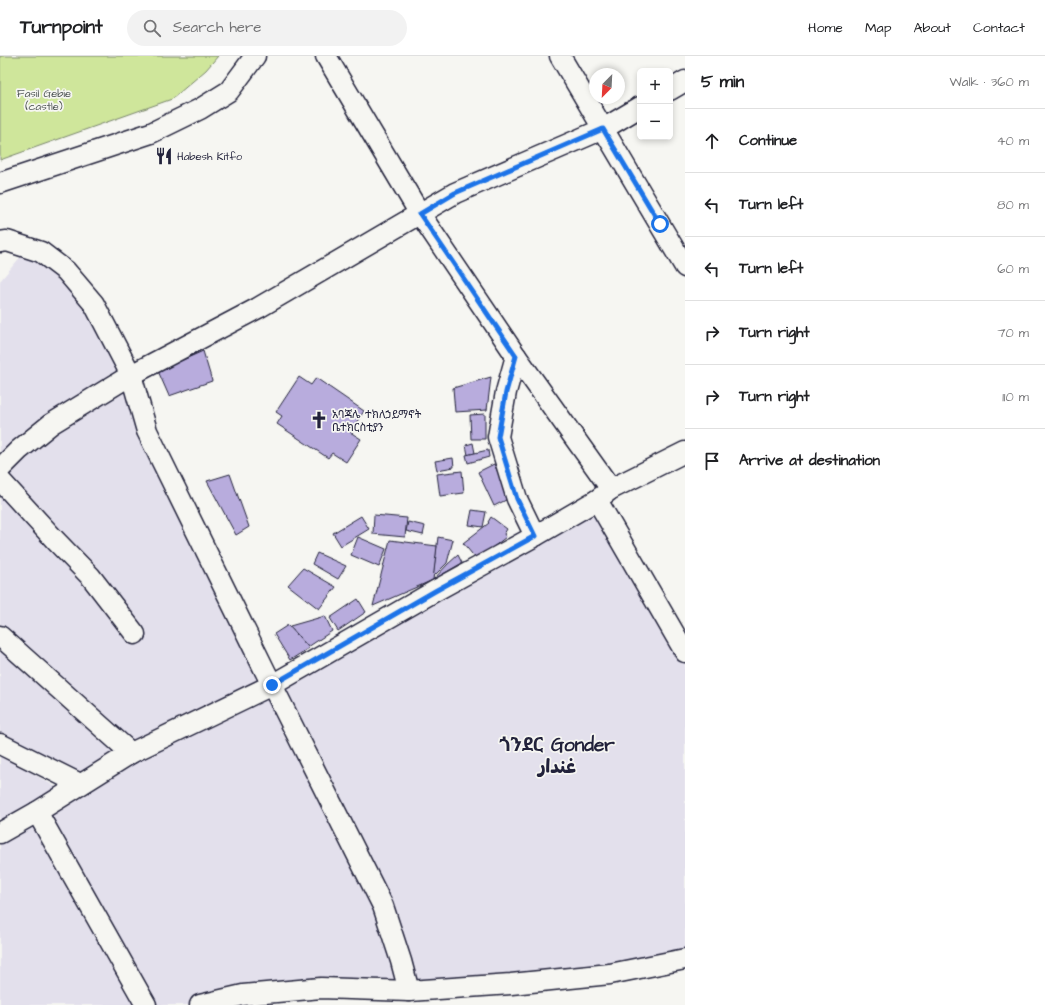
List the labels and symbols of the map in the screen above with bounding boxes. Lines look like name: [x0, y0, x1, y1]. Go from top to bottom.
north arrow: [589, 68, 625, 104]
park label: Fasil Gebie (castle): [17, 86, 71, 114]
restaurant icon: Habesh Kitfo: [154, 146, 174, 166]
place label: Habesh Kitfo: [177, 149, 243, 164]
route start: [651, 215, 669, 233]
place label: አባጃሌ ተክለኃይማኖት ቤተክርስቲያን: [332, 407, 422, 435]
church icon: አባጃሌ ተክለኃይማኖት ቤተክርስቲያን: [309, 410, 329, 430]
route end: [263, 676, 281, 694]
district label: ጎንደር Gonder غندار: [499, 732, 615, 781]

